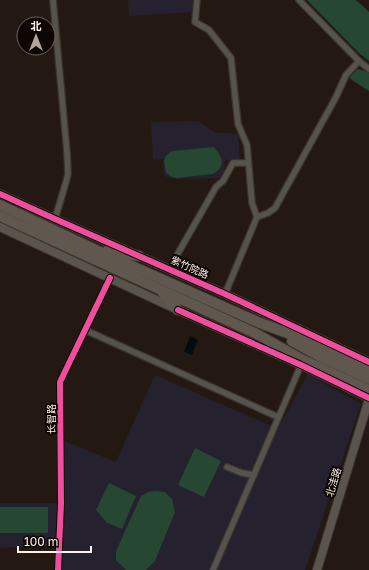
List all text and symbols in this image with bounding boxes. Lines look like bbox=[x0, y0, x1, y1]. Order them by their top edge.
north arrow bbox=[16, 16, 56, 56]
text: 北 bbox=[31, 19, 42, 32]
street label: 紫竹院路 bbox=[169, 253, 211, 281]
street label: 长智路 bbox=[45, 404, 57, 434]
street label: 北洼路 bbox=[323, 466, 343, 498]
scale bar bbox=[18, 528, 91, 554]
text: 100 m bbox=[24, 534, 58, 549]

